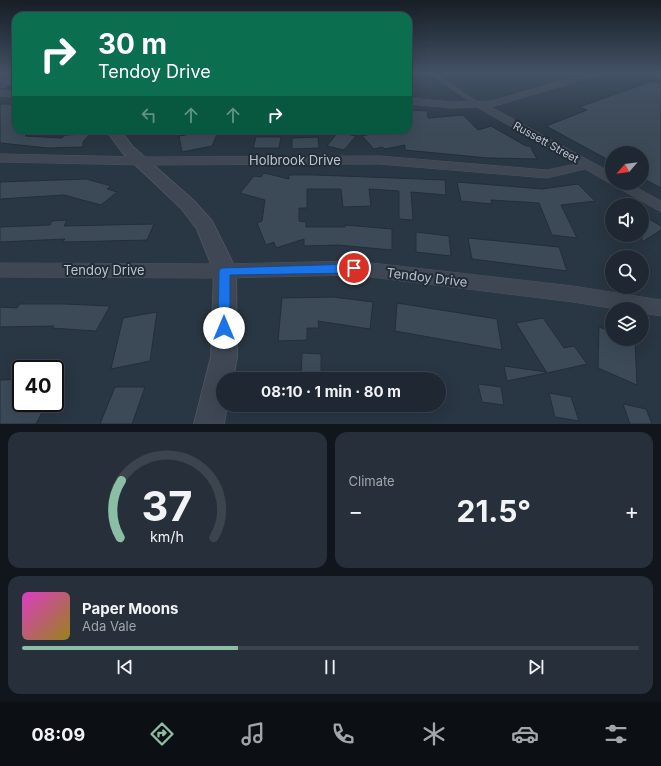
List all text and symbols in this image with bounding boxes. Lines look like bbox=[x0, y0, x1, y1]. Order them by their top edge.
text: 30 m bbox=[98, 27, 167, 61]
icon: right bbox=[32, 28, 84, 80]
text: Tendoy Drive bbox=[98, 61, 211, 82]
icon: left bbox=[138, 104, 160, 126]
icon: ahead bbox=[180, 104, 202, 126]
icon: ahead bbox=[222, 104, 244, 126]
icon: right bbox=[264, 104, 286, 126]
street label: Russett Street bbox=[511, 118, 582, 166]
north arrow bbox=[605, 146, 649, 190]
map controls bbox=[605, 146, 649, 346]
street label: Holbrook Drive bbox=[249, 152, 341, 168]
button: sound bbox=[605, 198, 649, 242]
button: search bbox=[605, 250, 649, 294]
pin bbox=[337, 251, 371, 285]
icon: arrive bbox=[343, 257, 365, 279]
street label: Tendoy Drive bbox=[63, 262, 145, 278]
street label: Tendoy Drive bbox=[386, 264, 468, 290]
button: layers bbox=[605, 302, 649, 346]
position arrow bbox=[203, 307, 245, 349]
speed limit sign: 40 bbox=[12, 360, 64, 412]
text: 08:10 · 1 min · 80 m bbox=[261, 382, 401, 401]
text: Climate bbox=[349, 473, 395, 489]
text: 37 bbox=[142, 481, 193, 531]
text: 21.5° bbox=[457, 493, 531, 529]
text: − bbox=[349, 498, 363, 524]
text: + bbox=[624, 498, 639, 524]
text: km/h bbox=[150, 528, 184, 545]
text: Paper Moons bbox=[82, 599, 178, 618]
text: Ada Vale bbox=[82, 618, 136, 634]
icon: previous bbox=[114, 656, 136, 678]
icon: pause bbox=[319, 656, 341, 678]
icon: next bbox=[525, 656, 547, 678]
icon: directions bbox=[148, 720, 176, 748]
icon: music bbox=[239, 720, 267, 748]
icon: phone bbox=[329, 720, 357, 748]
icon: climate bbox=[420, 720, 448, 748]
icon: car bbox=[511, 720, 539, 748]
icon: filters bbox=[602, 720, 630, 748]
text: 08:09 bbox=[31, 724, 85, 745]

